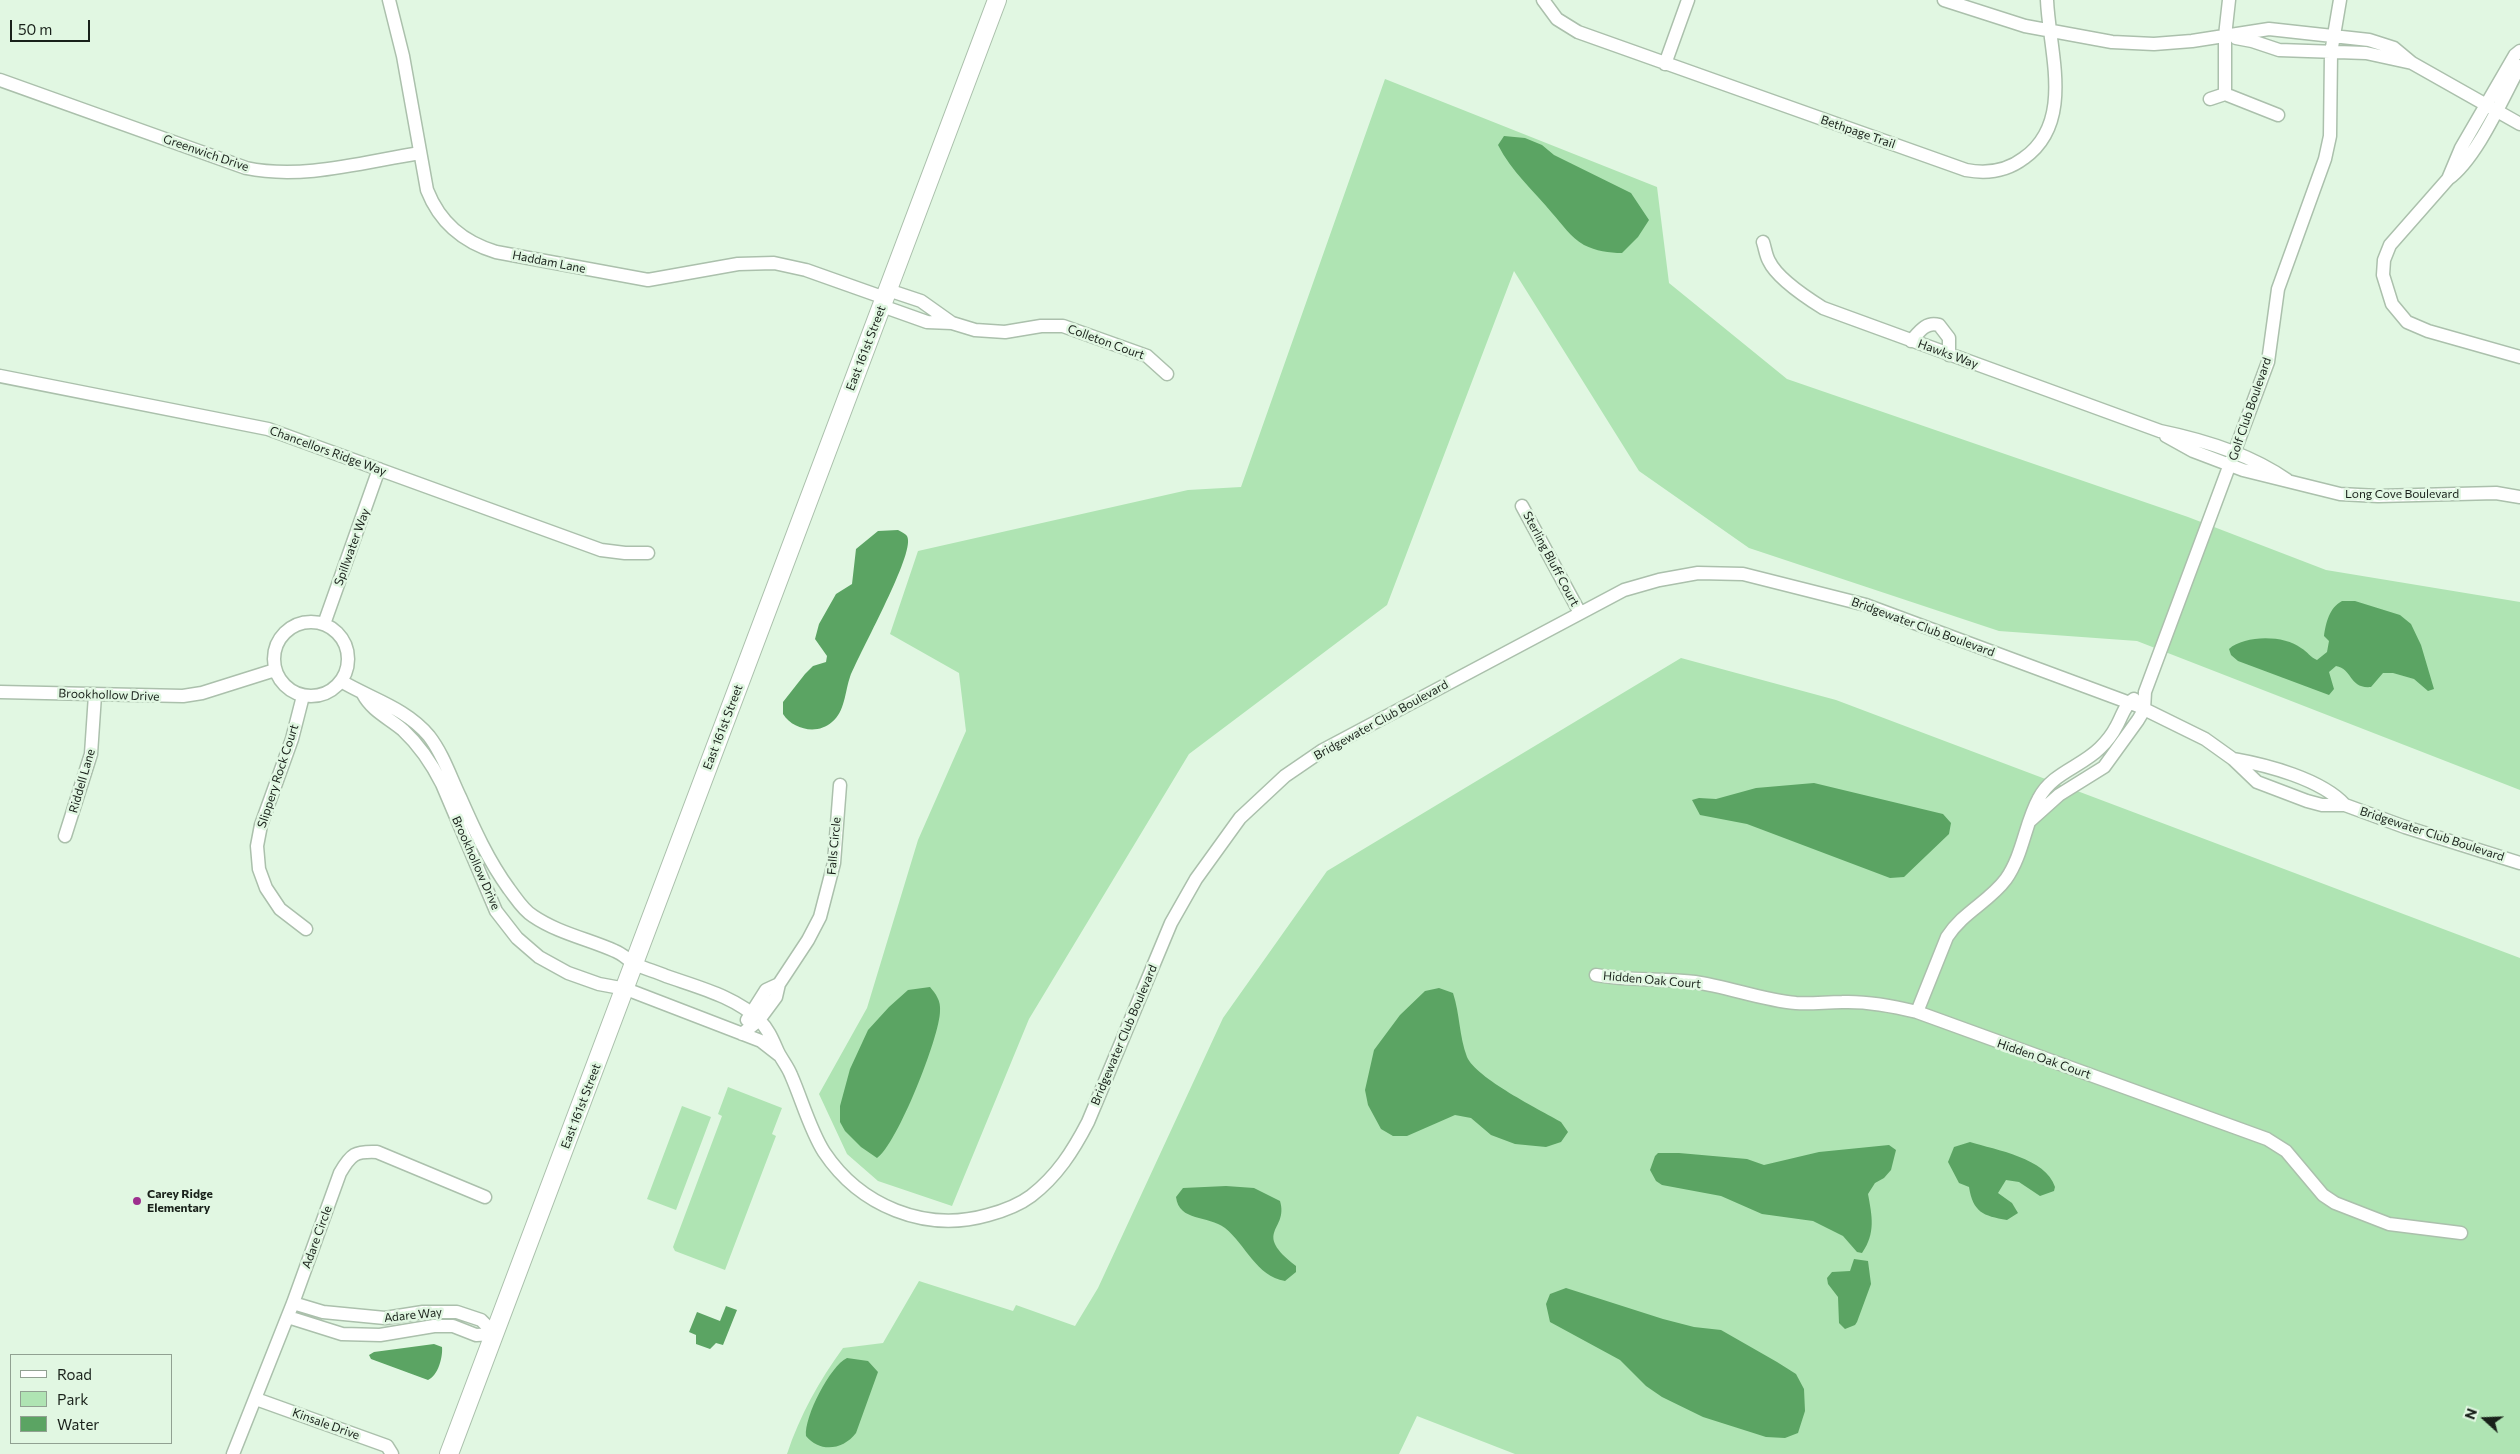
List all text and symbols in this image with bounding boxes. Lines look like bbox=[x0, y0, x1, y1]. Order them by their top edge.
scale bar bbox=[12, 10, 92, 42]
text: 50 m bbox=[18, 20, 52, 38]
street label: Bethpage Trail bbox=[1819, 113, 1897, 151]
street label: Greenwich Drive bbox=[161, 132, 251, 174]
street label: Haddam Lane bbox=[511, 248, 587, 276]
street label: East 161st Street bbox=[843, 303, 889, 393]
street label: Colleton Court bbox=[1066, 321, 1146, 363]
street label: Hawks Way bbox=[1916, 336, 1980, 372]
street label: Golf Club Boulevard bbox=[2226, 356, 2274, 462]
street label: Chancellors Ridge Way bbox=[268, 423, 388, 479]
street label: Long Cove Boulevard bbox=[2345, 487, 2459, 501]
street label: Spillwater Way bbox=[331, 506, 373, 588]
street label: Sterling Bluff Court bbox=[1520, 509, 1582, 609]
street label: Bridgewater Club Boulevard bbox=[1850, 594, 1996, 660]
street label: Bridgewater Club Boulevard bbox=[1311, 677, 1451, 763]
street label: East 161st Street bbox=[700, 682, 746, 772]
street label: Brookhollow Drive bbox=[58, 686, 160, 704]
street label: Slippery Rock Court bbox=[254, 722, 302, 830]
street label: Riddell Lane bbox=[66, 747, 98, 815]
street label: Bridgewater Club Boulevard bbox=[2358, 804, 2506, 864]
street label: Brookhollow Drive bbox=[449, 814, 503, 912]
street label: Falls Circle bbox=[824, 816, 844, 876]
street label: Bridgewater Club Boulevard bbox=[1088, 963, 1160, 1107]
street label: Hidden Oak Court bbox=[1602, 969, 1702, 991]
street label: Hidden Oak Court bbox=[1995, 1036, 2093, 1082]
street label: East 161st Street bbox=[558, 1061, 604, 1151]
place label: Carey Ridge Elementary bbox=[147, 1187, 213, 1215]
marker: Carey Ridge Elementary bbox=[131, 1195, 143, 1207]
street label: Adare Circle bbox=[299, 1204, 335, 1270]
street label: Adare Way bbox=[383, 1305, 443, 1325]
legend bbox=[10, 1354, 172, 1444]
text: Road bbox=[57, 1365, 92, 1383]
text: Park bbox=[57, 1390, 88, 1408]
north arrow bbox=[2460, 1394, 2510, 1444]
street label: Kinsale Drive bbox=[290, 1405, 362, 1443]
text: N bbox=[2461, 1406, 2480, 1422]
text: Water bbox=[57, 1415, 99, 1433]

